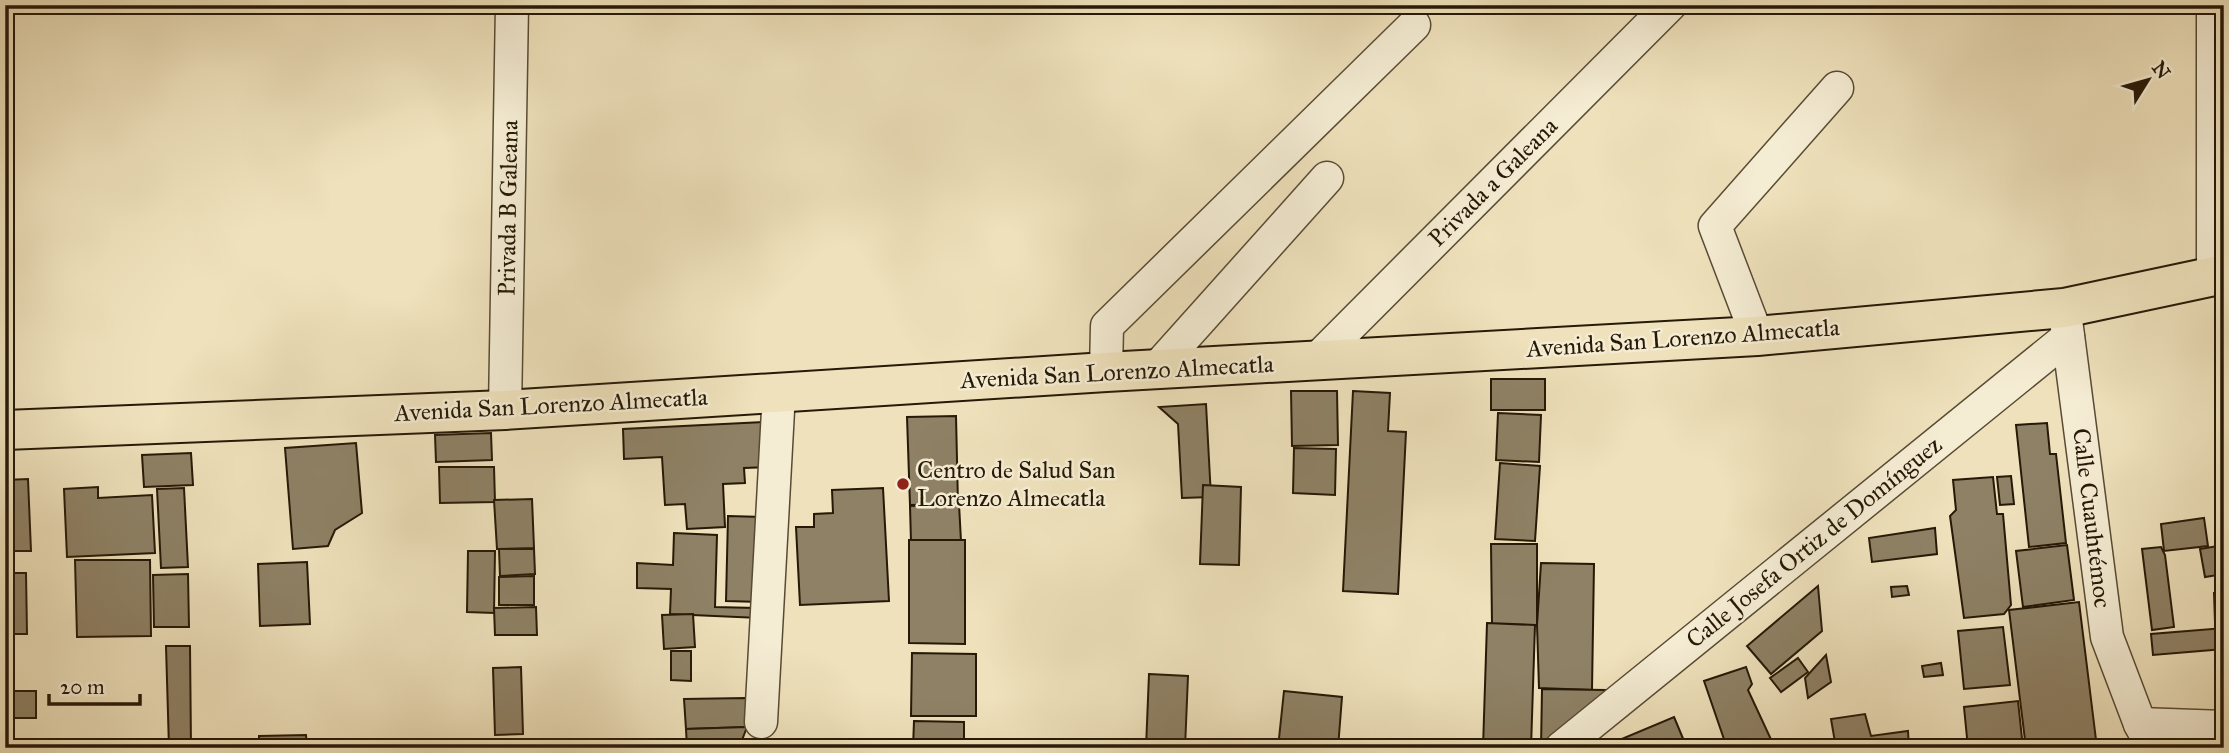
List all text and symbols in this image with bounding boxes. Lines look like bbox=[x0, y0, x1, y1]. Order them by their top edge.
north arrow bbox=[2114, 46, 2184, 116]
text: N bbox=[2147, 57, 2175, 83]
street label: Privada a Galeana bbox=[1422, 110, 1565, 253]
street label: Privada B Galeana bbox=[491, 119, 525, 296]
street label: Avenida San Lorenzo Almecatla bbox=[1524, 312, 1841, 364]
street label: Avenida San Lorenzo Almecatla bbox=[959, 349, 1275, 395]
street label: Avenida San Lorenzo Almecatla bbox=[393, 382, 709, 428]
street label: Calle Cuauhtémoc bbox=[2066, 426, 2118, 610]
street label: Calle Josefa Ortiz de Domínguez bbox=[1680, 430, 1948, 654]
place label: Centro de Salud San Lorenzo Almecatla bbox=[917, 455, 1116, 513]
marker: Centro de Salud San Lorenzo Almecatla bbox=[895, 476, 911, 492]
scale bar bbox=[49, 662, 140, 706]
text: 20 m bbox=[60, 674, 105, 700]

